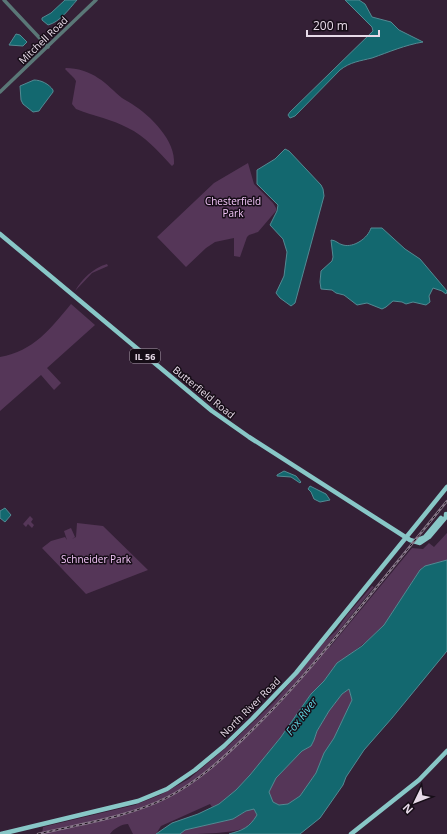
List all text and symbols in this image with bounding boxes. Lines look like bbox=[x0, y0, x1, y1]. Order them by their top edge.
scale bar bbox=[307, 12, 379, 38]
street label: Mitchell Road bbox=[15, 13, 71, 67]
text: 200 m bbox=[313, 17, 348, 34]
park label: Chesterfield Park bbox=[205, 194, 261, 220]
road number: IL 56 bbox=[130, 349, 160, 363]
street label: Butterfield Road bbox=[170, 363, 238, 421]
park label: Schneider Park bbox=[61, 552, 132, 566]
street label: North River Road bbox=[217, 674, 283, 740]
water label: Fox River bbox=[282, 694, 321, 738]
north arrow bbox=[395, 782, 435, 822]
text: N bbox=[399, 801, 416, 818]

